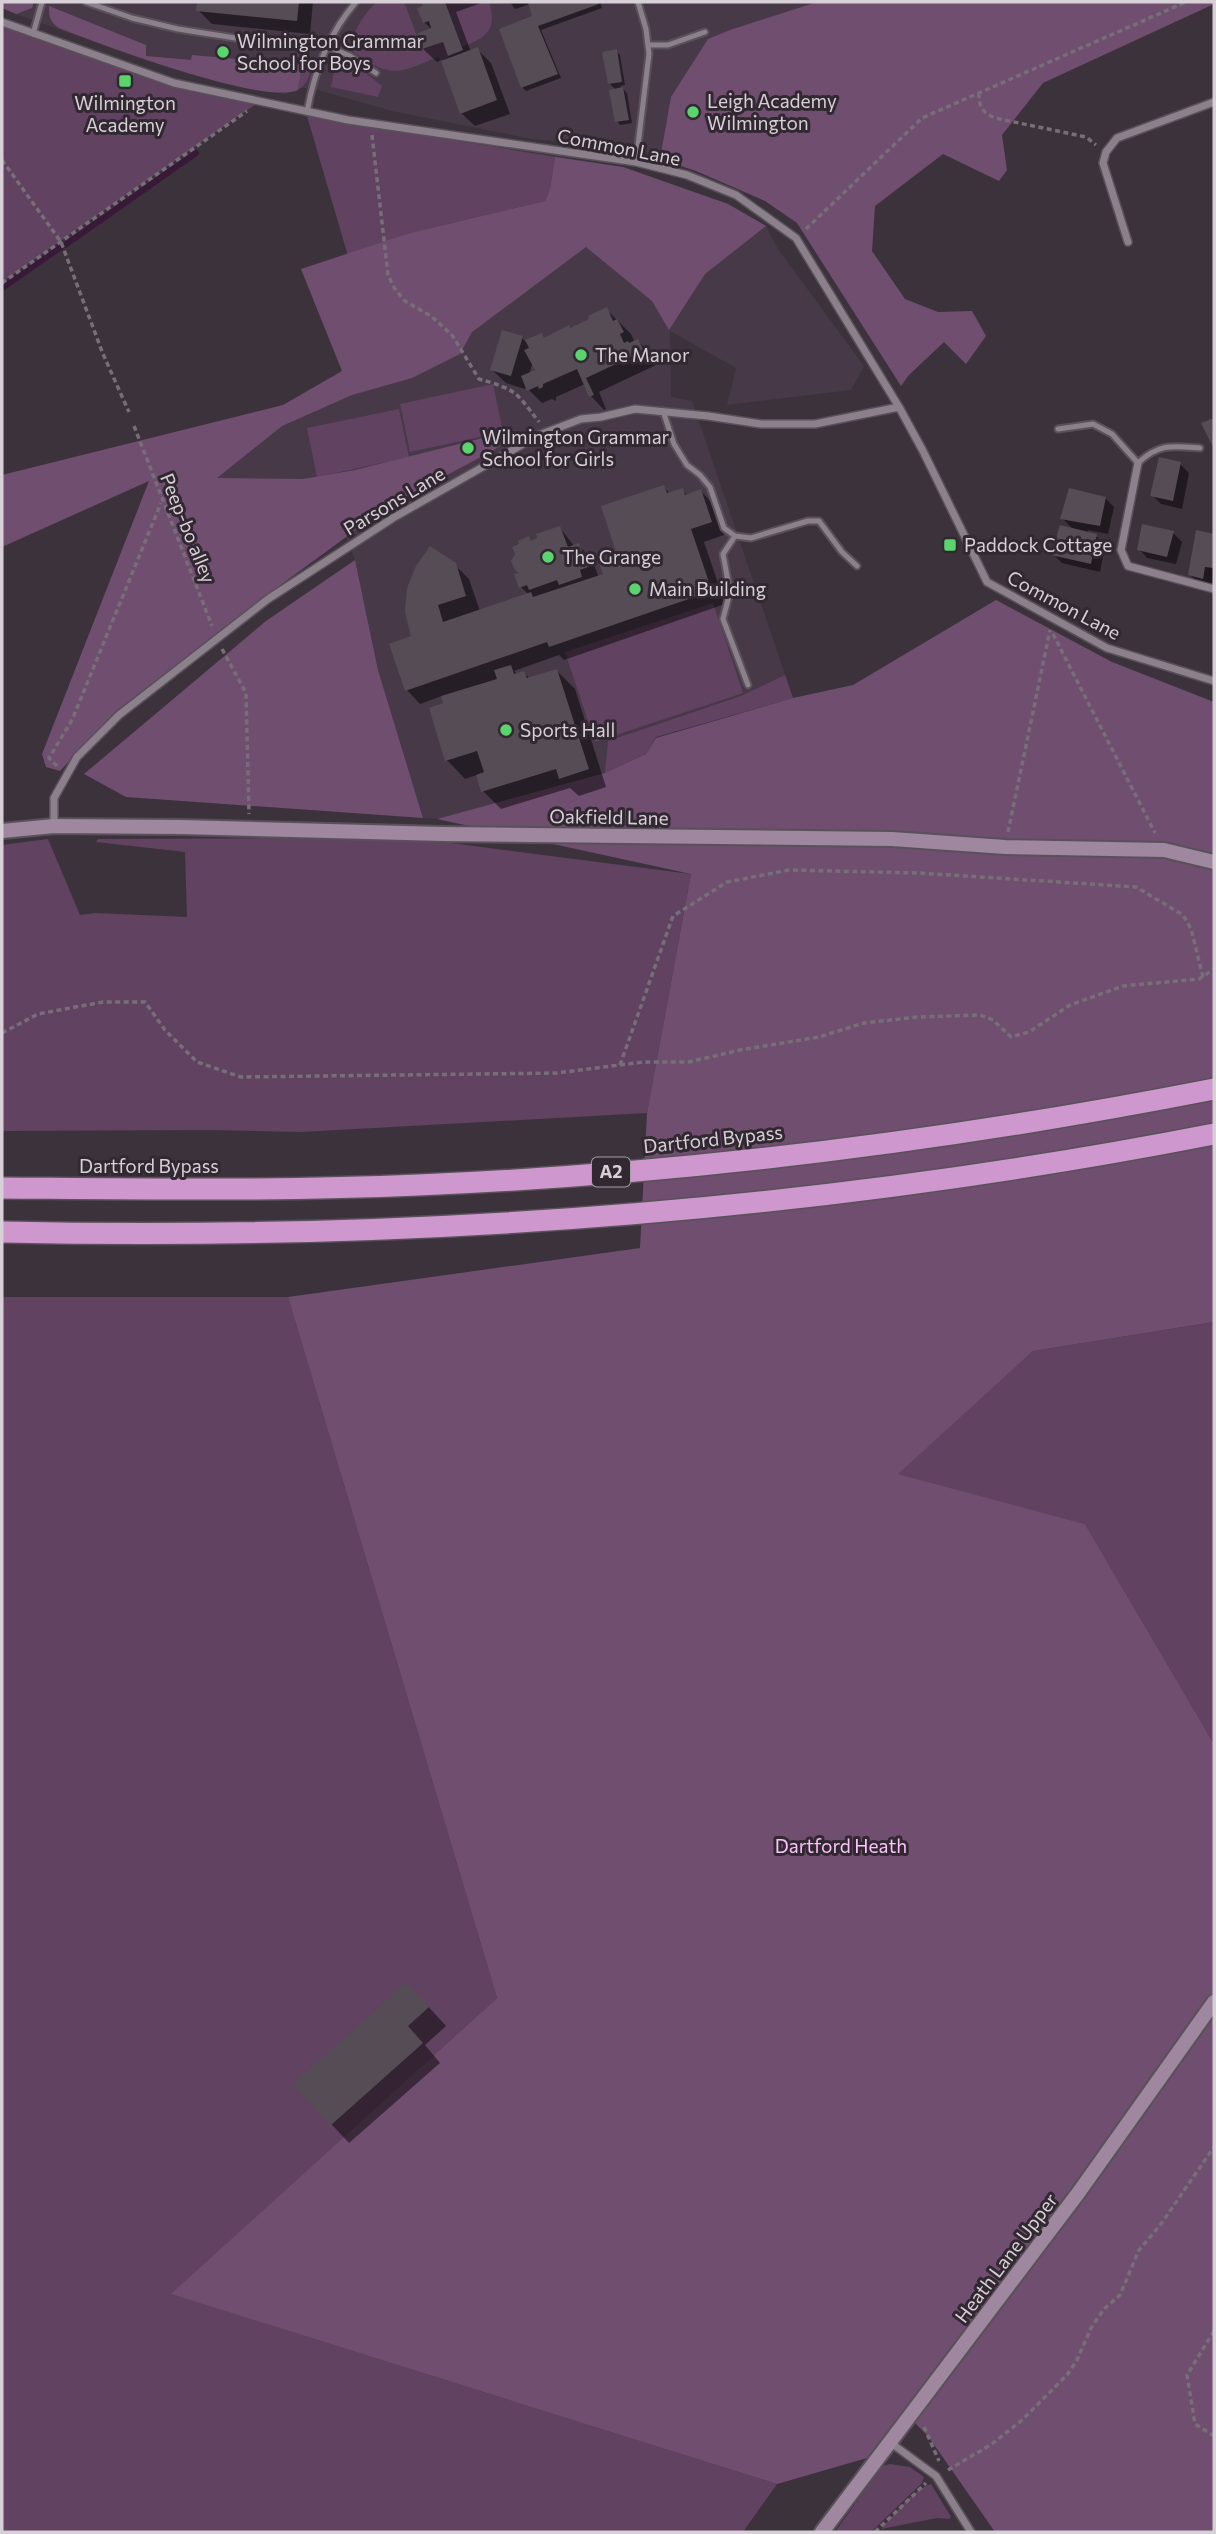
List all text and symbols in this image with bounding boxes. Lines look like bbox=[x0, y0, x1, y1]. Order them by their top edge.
place label: Wilmington Grammar School for Boys bbox=[237, 29, 425, 74]
marker: Wilmington Grammar School for Boys bbox=[215, 44, 231, 60]
marker: Wilmington Academy bbox=[117, 73, 133, 89]
place label: Leigh Academy Wilmington bbox=[707, 89, 837, 134]
place label: Wilmington Academy bbox=[74, 91, 176, 136]
marker: Leigh Academy Wilmington bbox=[685, 104, 701, 120]
street label: Common Lane bbox=[555, 123, 683, 170]
place label: The Manor bbox=[595, 343, 690, 366]
marker: The Manor bbox=[573, 347, 589, 363]
place label: Wilmington Grammar School for Girls bbox=[482, 425, 670, 470]
marker: Wilmington Grammar School for Girls bbox=[460, 440, 476, 456]
street label: Parsons Lane bbox=[339, 461, 449, 540]
street label: Peep-bo alley bbox=[156, 470, 221, 586]
place label: Paddock Cottage bbox=[964, 533, 1112, 556]
marker: Paddock Cottage bbox=[942, 537, 958, 553]
place label: The Grange bbox=[562, 545, 661, 568]
marker: The Grange bbox=[540, 549, 556, 565]
street label: Common Lane bbox=[1004, 565, 1125, 644]
place label: Main Building bbox=[649, 577, 766, 600]
marker: Main Building bbox=[627, 581, 643, 597]
place label: Sports Hall bbox=[520, 718, 615, 741]
marker: Sports Hall bbox=[498, 722, 514, 738]
street label: Oakfield Lane bbox=[549, 804, 669, 829]
street label: Dartford Bypass bbox=[642, 1120, 784, 1157]
street label: Dartford Bypass bbox=[79, 1154, 219, 1177]
road number: A2 bbox=[592, 1157, 630, 1186]
park label: Dartford Heath bbox=[775, 1834, 907, 1857]
street label: Heath Lane Upper bbox=[950, 2188, 1062, 2327]

